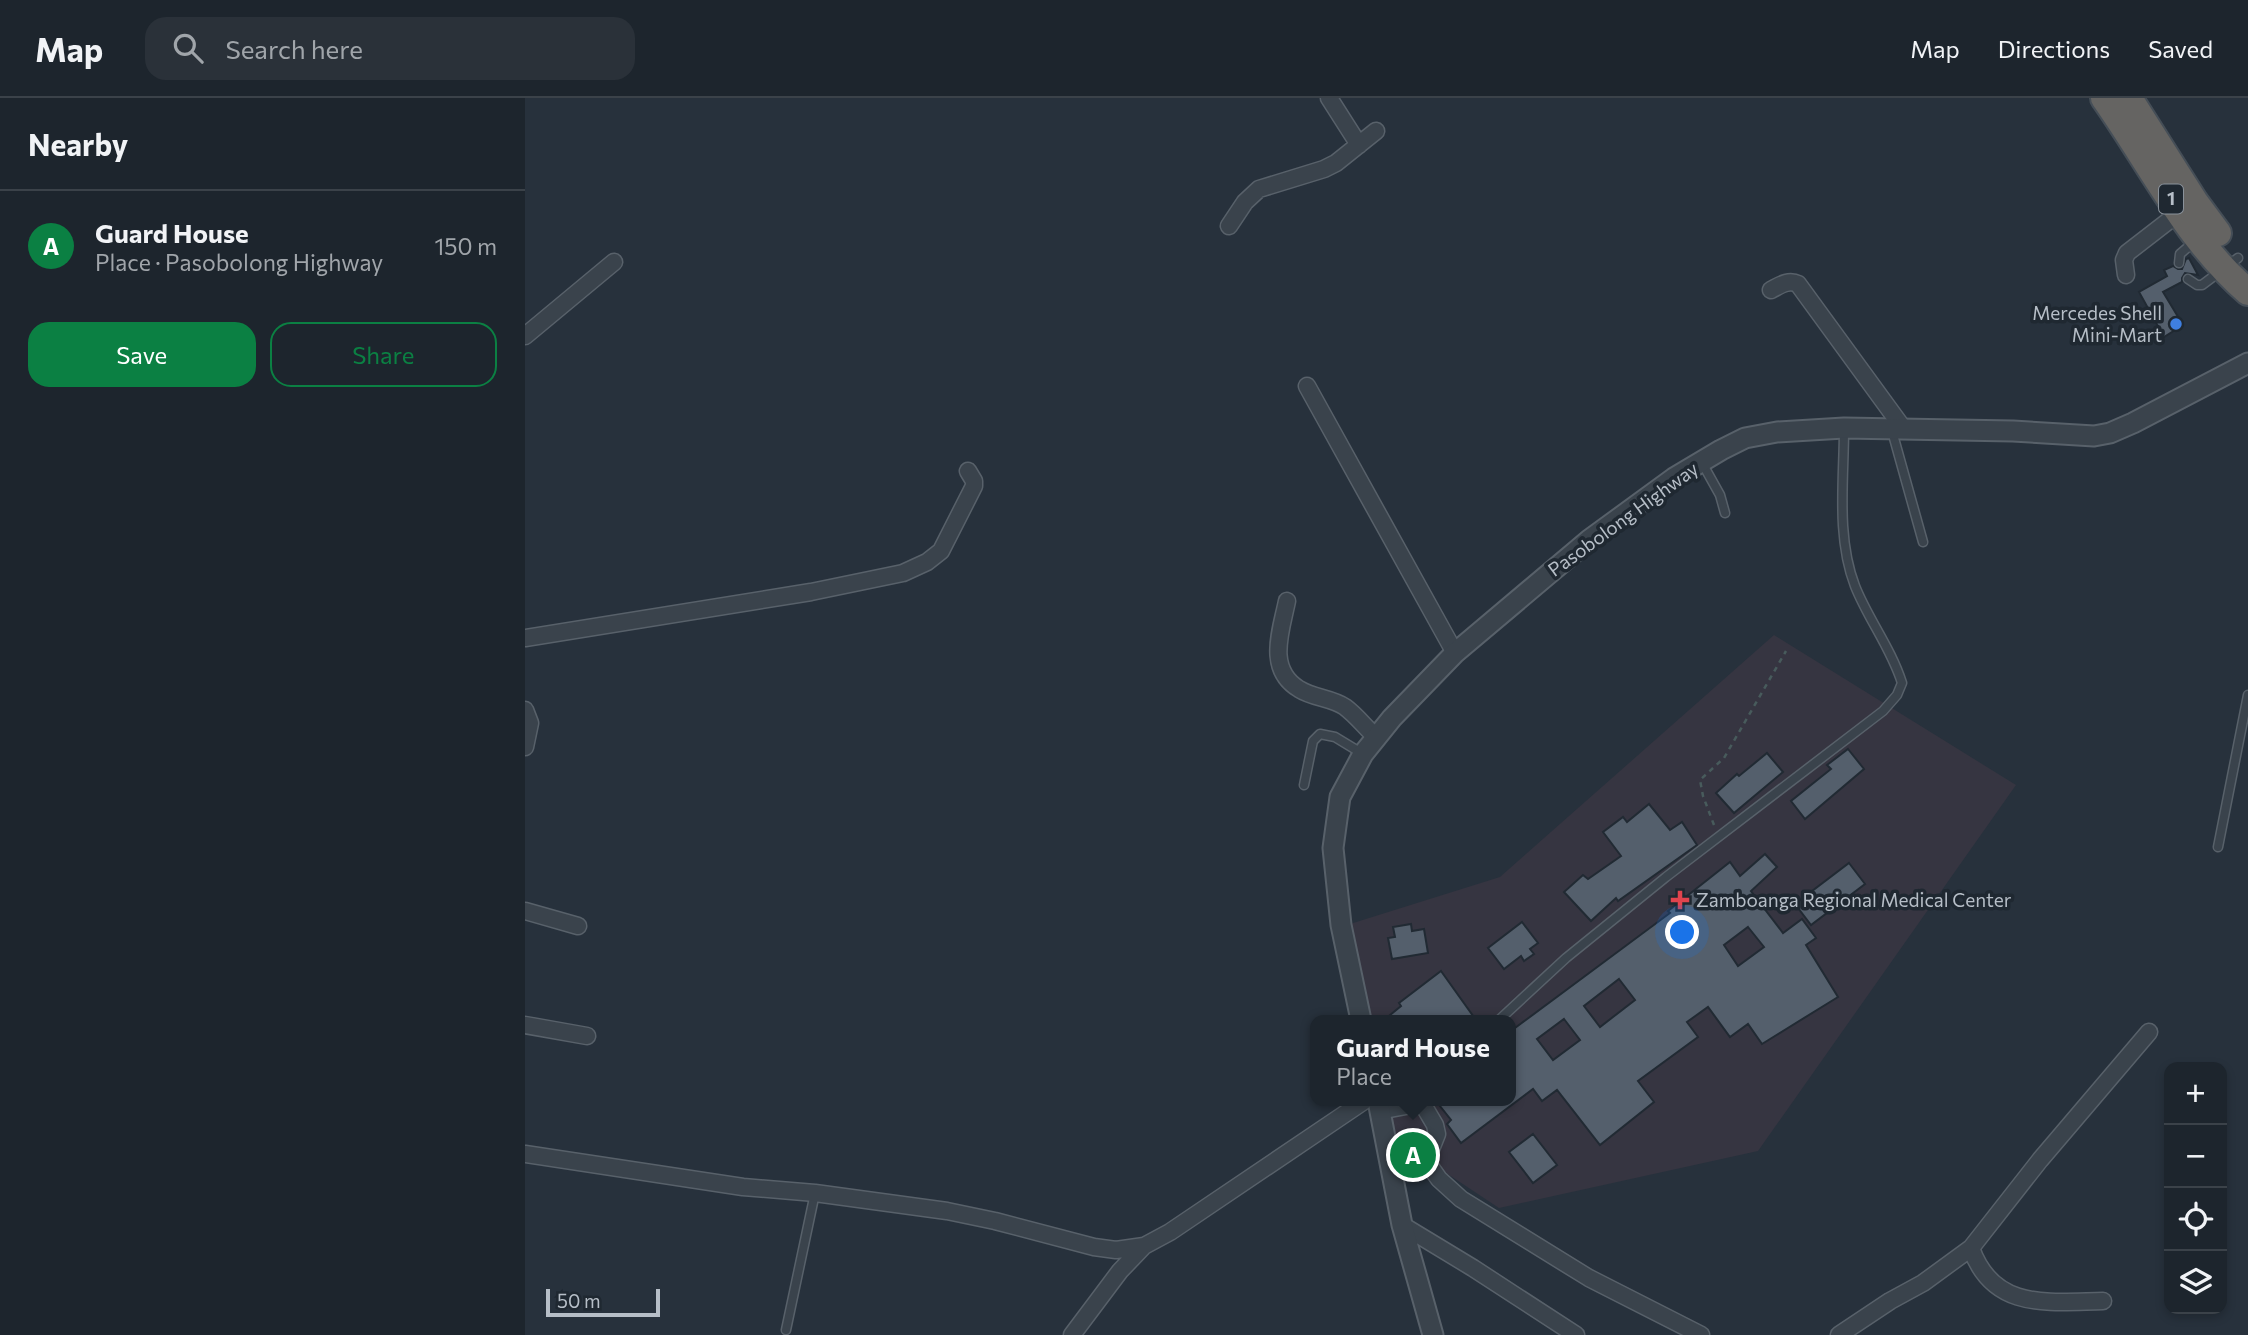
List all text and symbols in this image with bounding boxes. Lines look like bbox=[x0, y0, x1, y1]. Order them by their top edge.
search box bbox=[145, 17, 635, 80]
text: Map bbox=[35, 28, 103, 69]
icon: search bbox=[169, 29, 207, 67]
text: Search here bbox=[225, 33, 363, 64]
text: Map bbox=[1910, 34, 1960, 63]
text: Directions bbox=[1998, 34, 2110, 63]
text: Saved bbox=[2148, 34, 2213, 63]
text: Nearby bbox=[28, 125, 128, 162]
road number: 1 bbox=[2159, 184, 2183, 214]
text: Guard House bbox=[95, 217, 249, 248]
text: A bbox=[43, 232, 59, 260]
text: 150 m bbox=[434, 232, 497, 260]
text: Place · Pasobolong Highway bbox=[95, 248, 383, 276]
place label: Mercedes Shell Mini-Mart bbox=[2032, 301, 2162, 346]
marker: Mercedes Shell Mini-Mart bbox=[2168, 316, 2184, 332]
button: Save bbox=[28, 322, 256, 387]
button: Share bbox=[270, 322, 497, 387]
street label: Pasobolong Highway bbox=[1543, 456, 1702, 581]
place label: Zamboanga Regional Medical Center bbox=[1696, 888, 2012, 911]
marker: Zamboanga Regional Medical Center bbox=[1670, 890, 1690, 910]
your location bbox=[1665, 915, 1699, 949]
popup bbox=[1310, 1015, 1516, 1106]
text: Guard House bbox=[1336, 1031, 1490, 1062]
text: Place bbox=[1336, 1062, 1392, 1090]
map controls bbox=[2164, 1062, 2227, 1314]
button: + bbox=[2164, 1062, 2227, 1125]
button: − bbox=[2164, 1125, 2227, 1188]
pin: A bbox=[1390, 1129, 1436, 1181]
button: locate bbox=[2164, 1188, 2227, 1251]
button: layers bbox=[2164, 1251, 2227, 1314]
scale bar bbox=[546, 1286, 660, 1318]
text: 50 m bbox=[557, 1289, 601, 1312]

